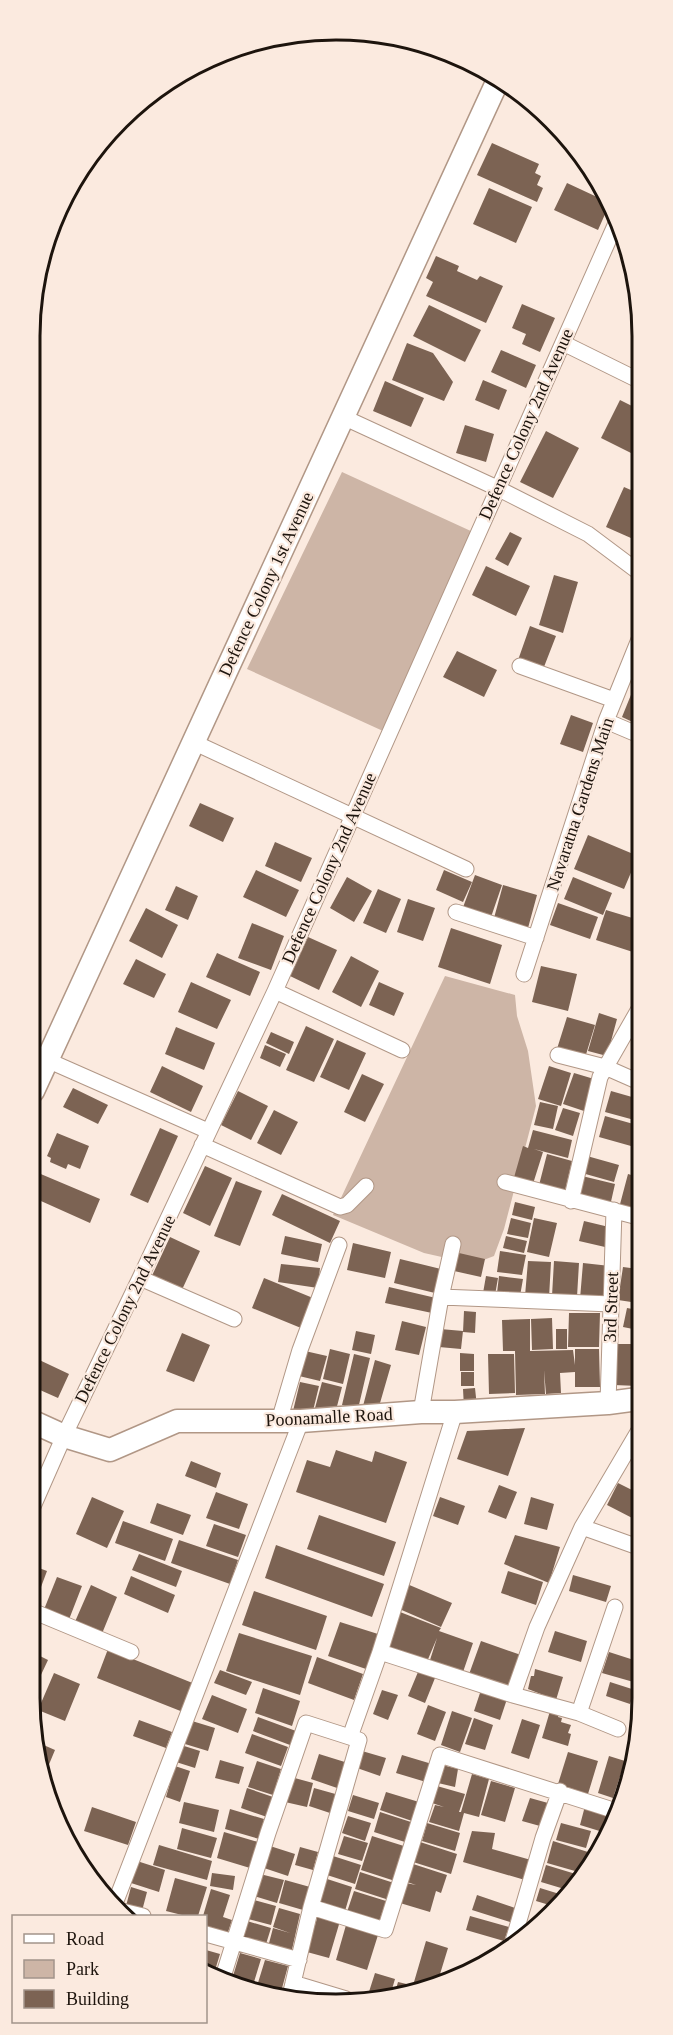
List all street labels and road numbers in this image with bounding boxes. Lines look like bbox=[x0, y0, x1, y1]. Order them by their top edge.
street label: Defence Colony 2nd Avenue bbox=[475, 325, 577, 523]
street label: Defence Colony 1st Avenue bbox=[214, 489, 318, 679]
street label: Navaratna Gardens Main bbox=[543, 715, 617, 893]
street label: Defence Colony 2nd Avenue bbox=[278, 769, 380, 967]
street label: Defence Colony 2nd Avenue bbox=[71, 1212, 179, 1406]
street label: 3rd Street bbox=[600, 1271, 622, 1343]
street label: Poonamalle Road bbox=[265, 1404, 393, 1430]

